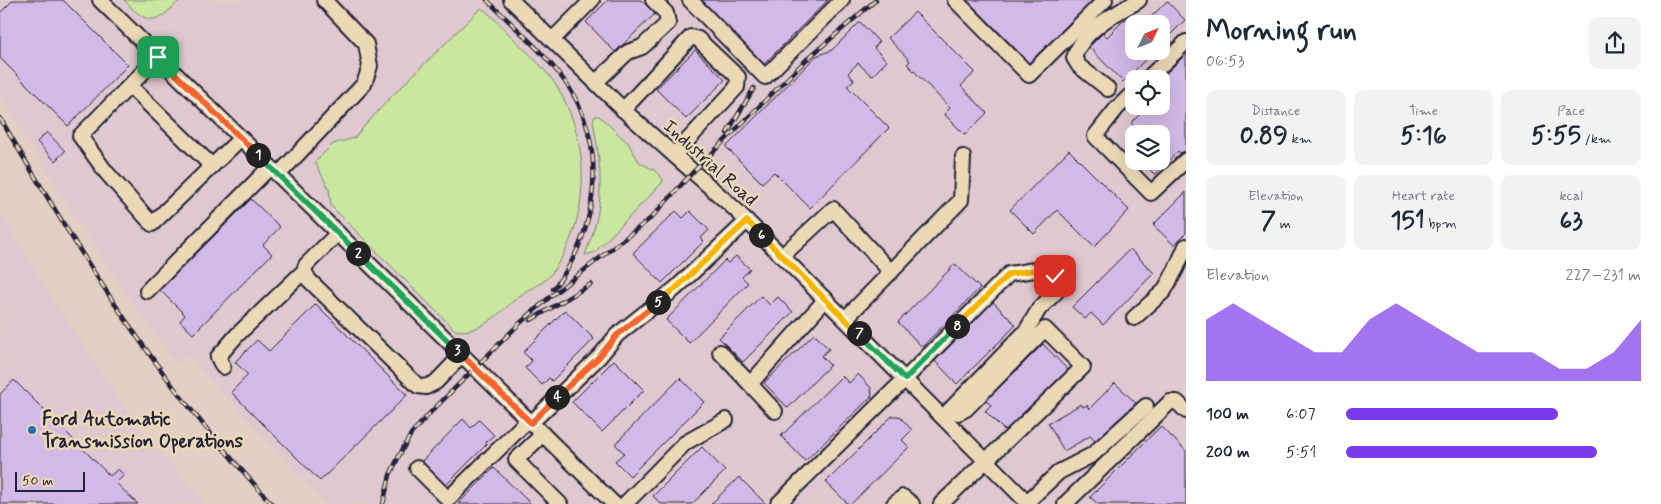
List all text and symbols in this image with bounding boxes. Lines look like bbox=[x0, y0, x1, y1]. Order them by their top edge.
text: Morning run bbox=[1206, 13, 1357, 50]
north arrow bbox=[1125, 15, 1170, 60]
map controls bbox=[1125, 15, 1170, 170]
button: share bbox=[1589, 17, 1641, 69]
pin bbox=[137, 36, 179, 78]
icon: arrive bbox=[144, 43, 172, 71]
text: 06:53 bbox=[1206, 51, 1244, 72]
button: locate bbox=[1125, 70, 1170, 115]
text: Distance bbox=[1251, 102, 1300, 120]
text: Time bbox=[1409, 102, 1438, 120]
text: Pace bbox=[1557, 102, 1585, 120]
street label: Industrial Road bbox=[658, 114, 762, 212]
text: 0.89 bbox=[1240, 120, 1288, 153]
text: 5:16 bbox=[1400, 120, 1447, 153]
text: 5:55 bbox=[1531, 120, 1581, 153]
button: layers bbox=[1125, 125, 1170, 170]
text: km bbox=[1288, 130, 1312, 148]
text: /km bbox=[1581, 130, 1611, 148]
pin: 1 bbox=[246, 142, 270, 168]
text: 1 bbox=[255, 146, 262, 164]
text: Elevation bbox=[1248, 187, 1303, 205]
text: Heart rate bbox=[1392, 187, 1455, 205]
text: kcal bbox=[1559, 187, 1583, 205]
text: 7 bbox=[1261, 205, 1276, 238]
text: 151 bbox=[1390, 205, 1425, 238]
text: 63 bbox=[1559, 205, 1583, 238]
text: m bbox=[1276, 215, 1291, 233]
text: bpm bbox=[1425, 215, 1457, 233]
pin: 6 bbox=[748, 222, 774, 248]
text: 6 bbox=[758, 226, 765, 244]
pin: 2 bbox=[346, 240, 370, 266]
text: 2 bbox=[355, 244, 362, 262]
pin bbox=[1034, 255, 1076, 297]
icon: check bbox=[1041, 262, 1069, 290]
text: Elevation bbox=[1206, 265, 1269, 286]
text: 227–231 m bbox=[1566, 265, 1641, 286]
pin: 5 bbox=[646, 290, 670, 314]
text: 5 bbox=[654, 293, 663, 311]
pin: 8 bbox=[944, 314, 970, 338]
text: 8 bbox=[954, 317, 961, 335]
pin: 7 bbox=[846, 320, 872, 346]
text: 7 bbox=[855, 324, 864, 342]
pin: 3 bbox=[444, 338, 470, 362]
text: 3 bbox=[454, 341, 461, 359]
pin: 4 bbox=[544, 384, 570, 410]
text: 4 bbox=[553, 388, 562, 406]
text: 100 m bbox=[1206, 404, 1249, 425]
text: 6:07 bbox=[1286, 404, 1315, 425]
place label: Ford Automatic Transmission Operations bbox=[42, 407, 244, 454]
marker: Ford Automatic Transmission Operations bbox=[26, 424, 38, 436]
text: 200 m bbox=[1206, 442, 1250, 463]
text: 5:51 bbox=[1286, 442, 1316, 463]
scale bar bbox=[15, 469, 85, 492]
text: 50 m bbox=[22, 472, 53, 490]

